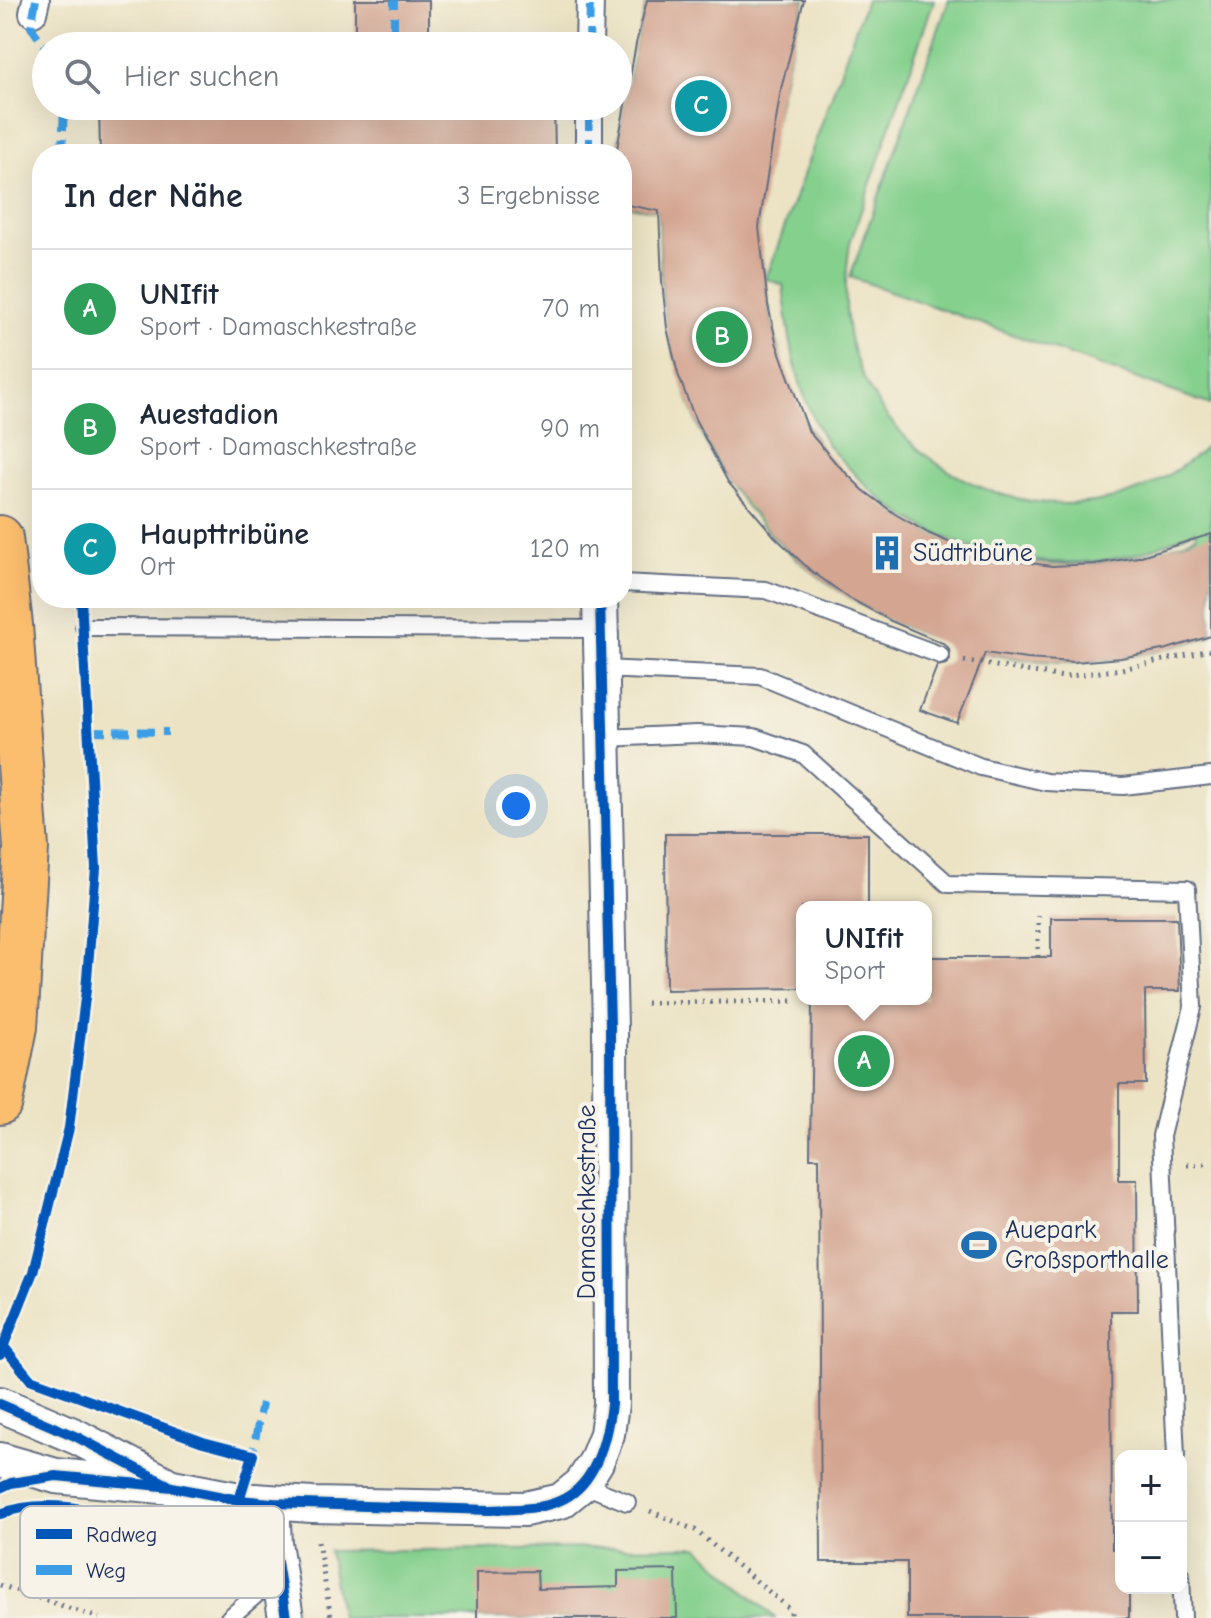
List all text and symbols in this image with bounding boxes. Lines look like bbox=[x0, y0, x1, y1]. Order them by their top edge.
search box bbox=[32, 32, 632, 120]
icon: search bbox=[60, 54, 104, 98]
text: Hier suchen bbox=[124, 59, 279, 94]
pin: C bbox=[675, 76, 727, 136]
text: In der Nähe bbox=[64, 176, 243, 216]
text: 3 Ergebnisse bbox=[457, 181, 600, 211]
text: UNIfit bbox=[140, 277, 219, 312]
text: A bbox=[83, 294, 97, 324]
text: 70 m bbox=[542, 294, 600, 324]
pin: B bbox=[696, 307, 748, 367]
text: Sport · Damaschkestraße bbox=[140, 312, 417, 342]
text: Auestadion bbox=[140, 397, 279, 432]
text: B bbox=[82, 414, 98, 444]
text: 90 m bbox=[540, 414, 600, 444]
text: Sport · Damaschkestraße bbox=[140, 432, 417, 462]
text: Haupttribüne bbox=[140, 517, 309, 552]
text: C bbox=[82, 534, 98, 564]
text: 120 m bbox=[530, 534, 600, 564]
building icon: Südtribüne bbox=[868, 534, 906, 572]
place label: Südtribüne bbox=[913, 538, 1033, 568]
text: Ort bbox=[140, 552, 174, 582]
your location bbox=[496, 786, 536, 826]
popup bbox=[796, 901, 932, 1005]
text: UNIfit bbox=[825, 921, 903, 956]
text: Sport bbox=[825, 956, 884, 986]
pin: A bbox=[838, 1031, 890, 1091]
street label: Damaschkestraße bbox=[572, 1104, 602, 1300]
place label: Auepark Großsporthalle bbox=[1005, 1215, 1169, 1275]
sports icon: Auepark Großsporthalle bbox=[960, 1226, 998, 1264]
map controls bbox=[1115, 1450, 1187, 1594]
button: + bbox=[1115, 1450, 1187, 1522]
legend bbox=[20, 1506, 284, 1598]
text: Radweg bbox=[86, 1522, 157, 1548]
button: − bbox=[1115, 1522, 1187, 1594]
text: Weg bbox=[86, 1558, 126, 1584]

